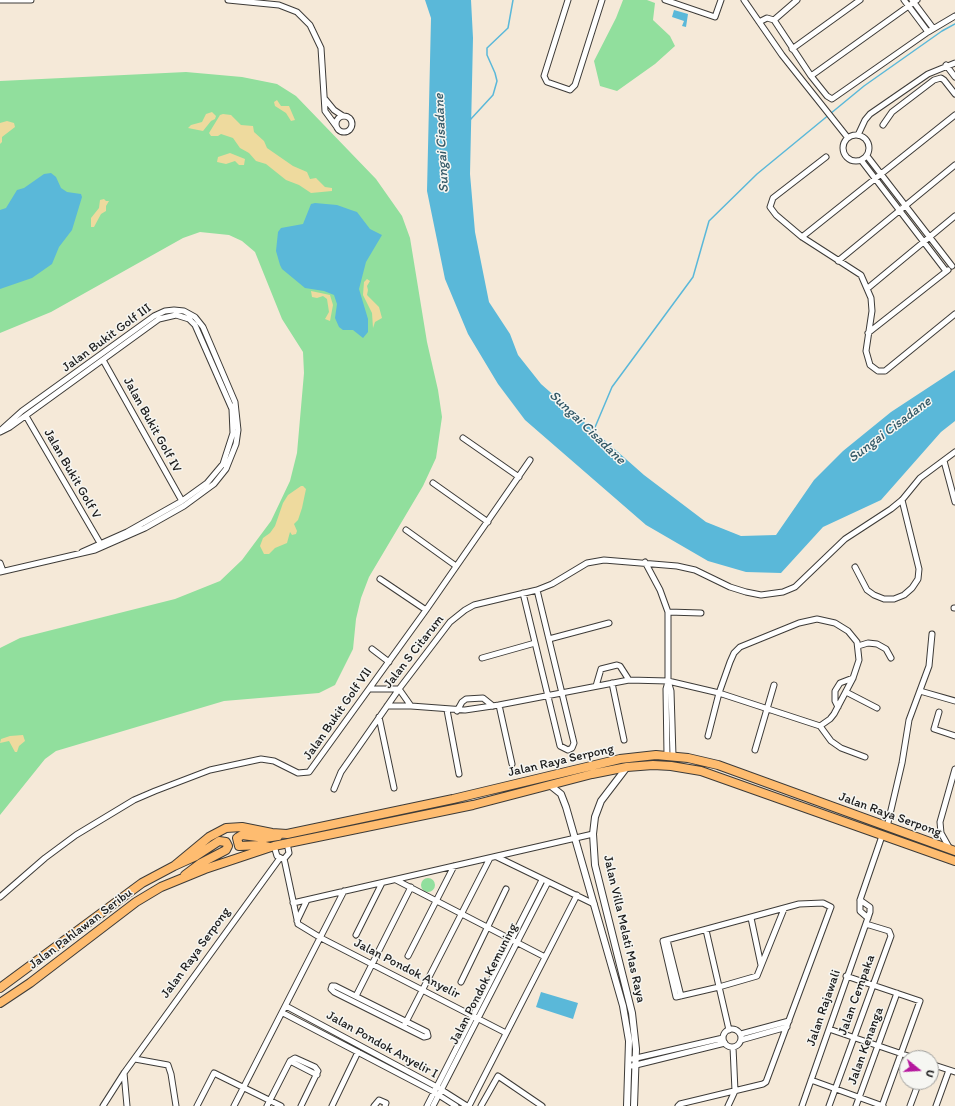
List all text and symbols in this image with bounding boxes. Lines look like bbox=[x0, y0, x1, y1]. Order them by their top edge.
water label: Sungai Cisadane bbox=[431, 93, 453, 193]
street label: Jalan Bukit Golf III bbox=[59, 300, 155, 376]
street label: Jalan Bukit Golf IV bbox=[120, 375, 184, 475]
water label: Sungai Cisadane bbox=[545, 387, 629, 469]
water label: Sungai Cisadane bbox=[845, 393, 935, 467]
street label: Jalan Bukit Golf V bbox=[40, 426, 104, 522]
street label: Jalan S Citarum bbox=[380, 612, 448, 692]
street label: Jalan Bukit Golf VII bbox=[300, 665, 376, 763]
street label: Jalan Raya Serpong bbox=[506, 741, 616, 781]
street label: Jalan Raya Serpong bbox=[836, 789, 944, 841]
street label: Jalan Villa Melati Mas Raya bbox=[599, 854, 649, 1004]
street label: Jalan Pahlawan Seribu bbox=[26, 885, 136, 973]
street label: Jalan Raya Serpong bbox=[158, 905, 234, 1001]
street label: Jalan Pondok Kemuning bbox=[447, 921, 521, 1047]
street label: Jalan Pondok Anyelir bbox=[351, 935, 463, 1003]
street label: Jalan Cempaka bbox=[835, 953, 879, 1037]
street label: Jalan Rajawali bbox=[804, 968, 844, 1048]
street label: Jalan Kenanga bbox=[845, 1005, 887, 1087]
street label: Jalan Pondok Anyelir I bbox=[324, 1008, 440, 1082]
north arrow bbox=[899, 1050, 939, 1090]
text: U bbox=[923, 1068, 937, 1079]

